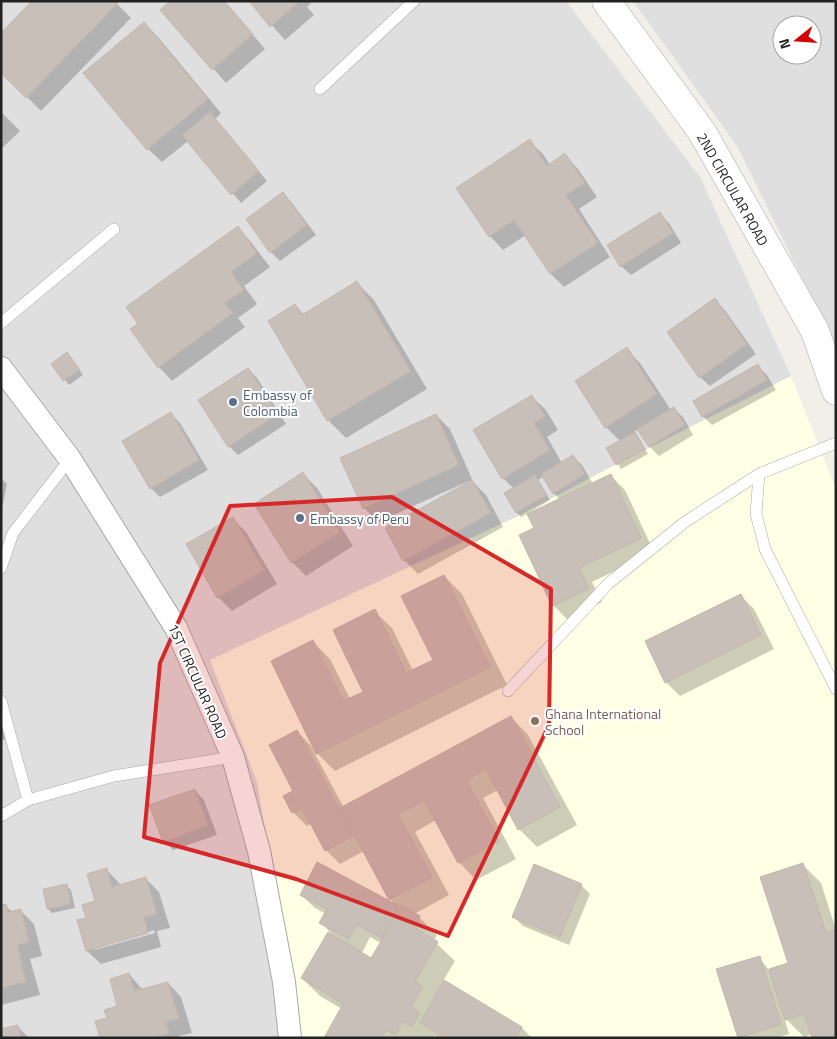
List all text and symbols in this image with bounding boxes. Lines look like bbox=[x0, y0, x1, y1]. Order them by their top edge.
north arrow bbox=[772, 15, 822, 65]
text: N bbox=[773, 36, 796, 52]
street label: 2ND CIRCULAR ROAD bbox=[692, 129, 774, 249]
place label: Embassy of Colombia bbox=[243, 384, 312, 421]
marker: Embassy of Colombia bbox=[227, 396, 239, 408]
place label: Embassy of Peru bbox=[310, 508, 409, 529]
marker: Embassy of Peru bbox=[294, 512, 306, 524]
street label: 1ST CIRCULAR ROAD bbox=[163, 620, 233, 742]
place label: Ghana International School bbox=[545, 703, 661, 740]
marker: Ghana International School bbox=[529, 715, 541, 727]

